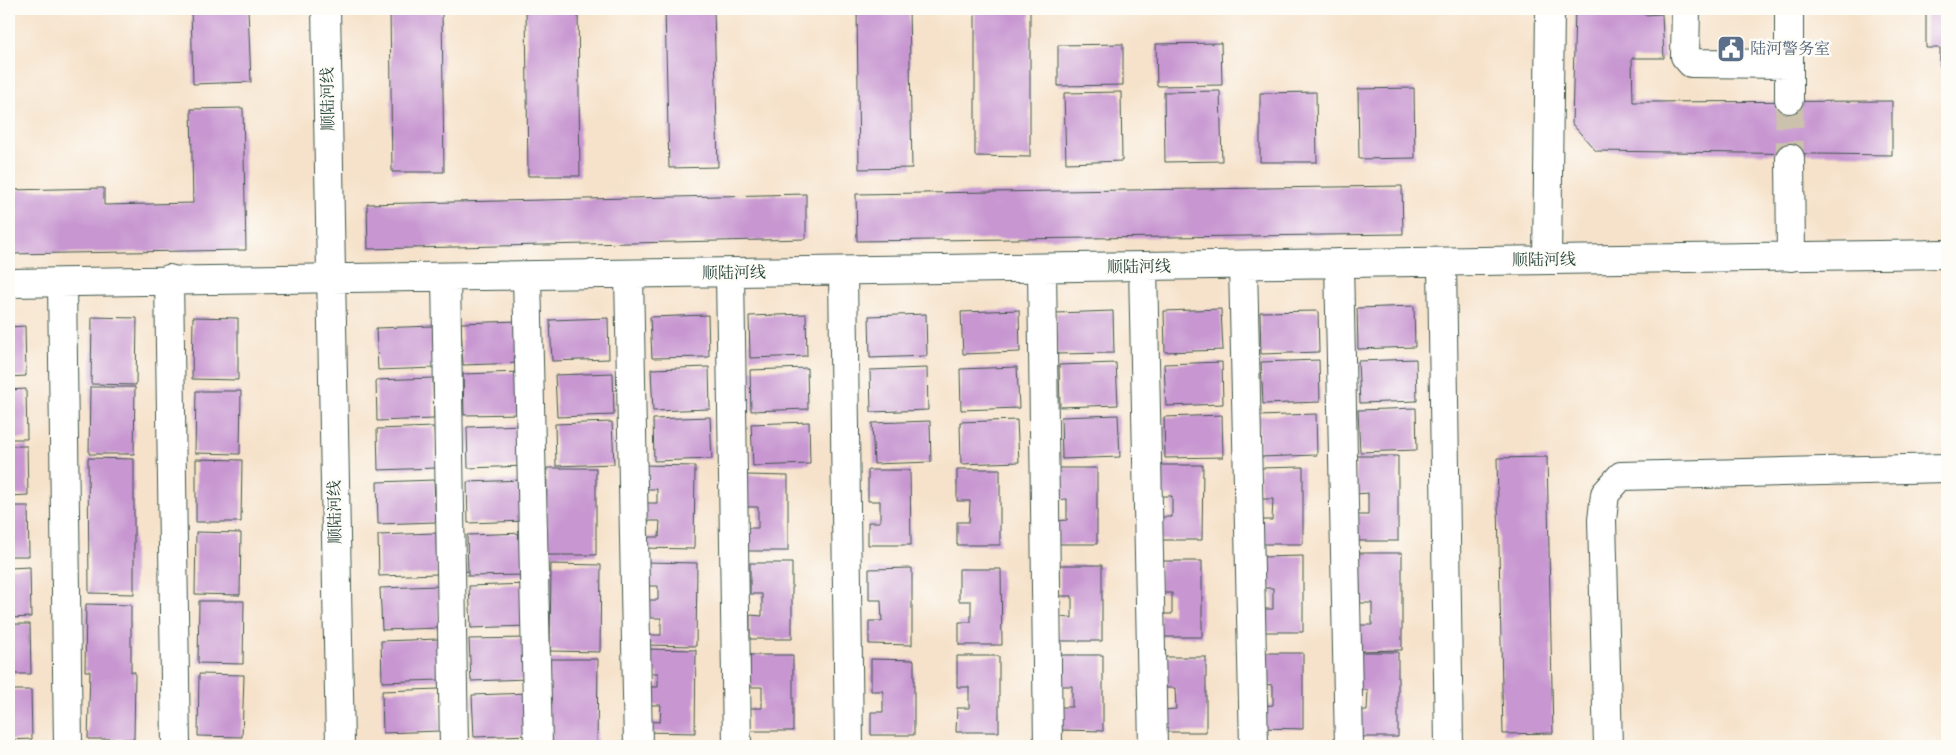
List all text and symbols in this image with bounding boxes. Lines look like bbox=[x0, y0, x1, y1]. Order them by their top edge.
public building icon: 陆河警务室 bbox=[1716, 34, 1746, 64]
place label: 陆河警务室 bbox=[1750, 39, 1830, 59]
street label: 顺陆河线 bbox=[317, 67, 339, 131]
street label: 顺陆河线 bbox=[1512, 249, 1576, 271]
street label: 顺陆河线 bbox=[1107, 256, 1171, 278]
street label: 顺陆河线 bbox=[702, 262, 766, 284]
street label: 顺陆河线 bbox=[324, 480, 346, 544]

